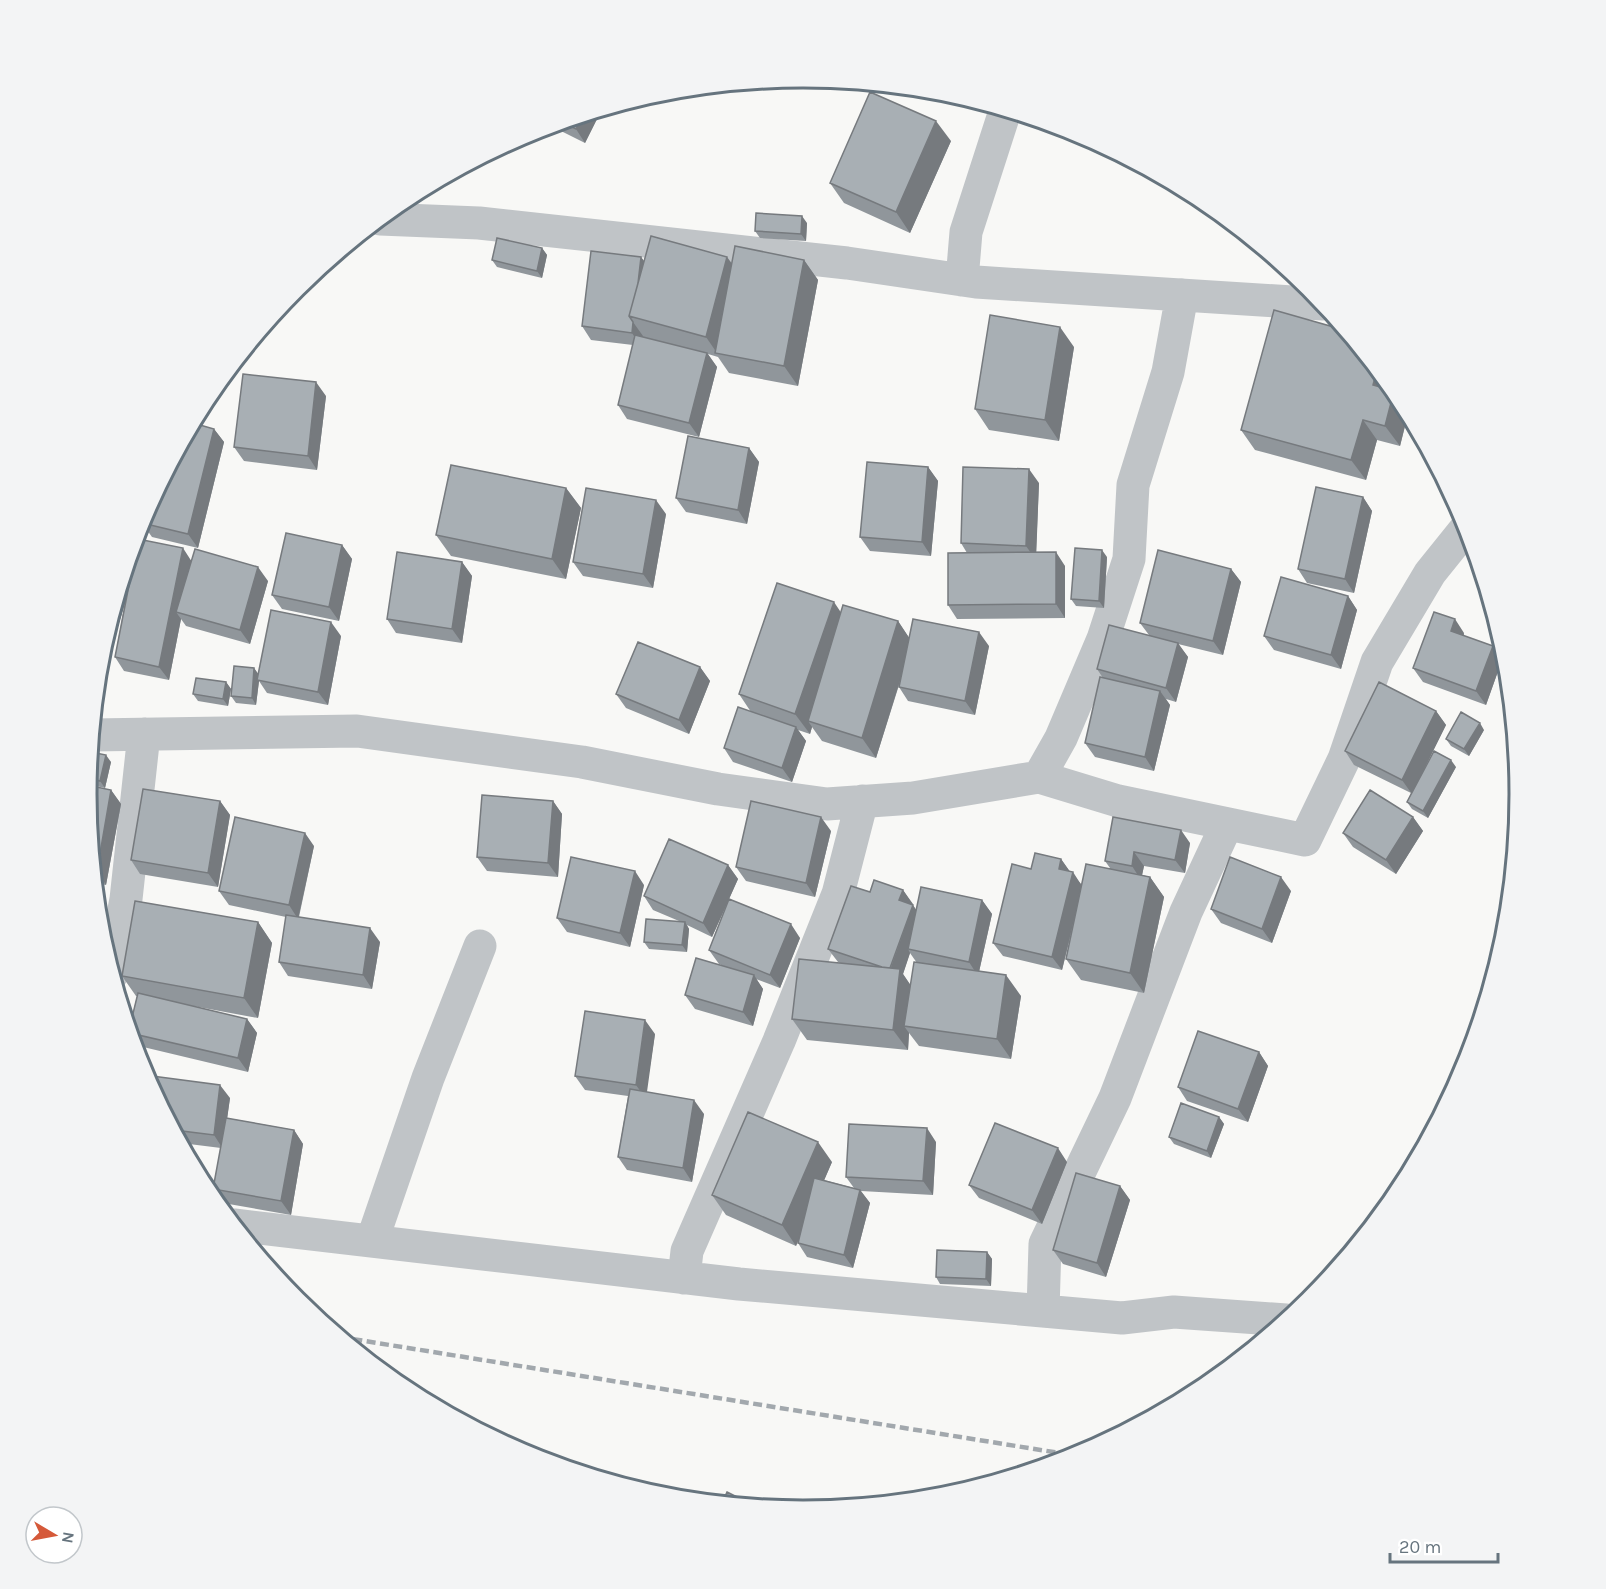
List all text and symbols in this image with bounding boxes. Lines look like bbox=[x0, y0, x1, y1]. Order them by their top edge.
north arrow bbox=[24, 1505, 84, 1565]
scale bar bbox=[1390, 1526, 1498, 1564]
text: N bbox=[58, 1530, 79, 1545]
text: 20 m bbox=[1399, 1536, 1441, 1558]

